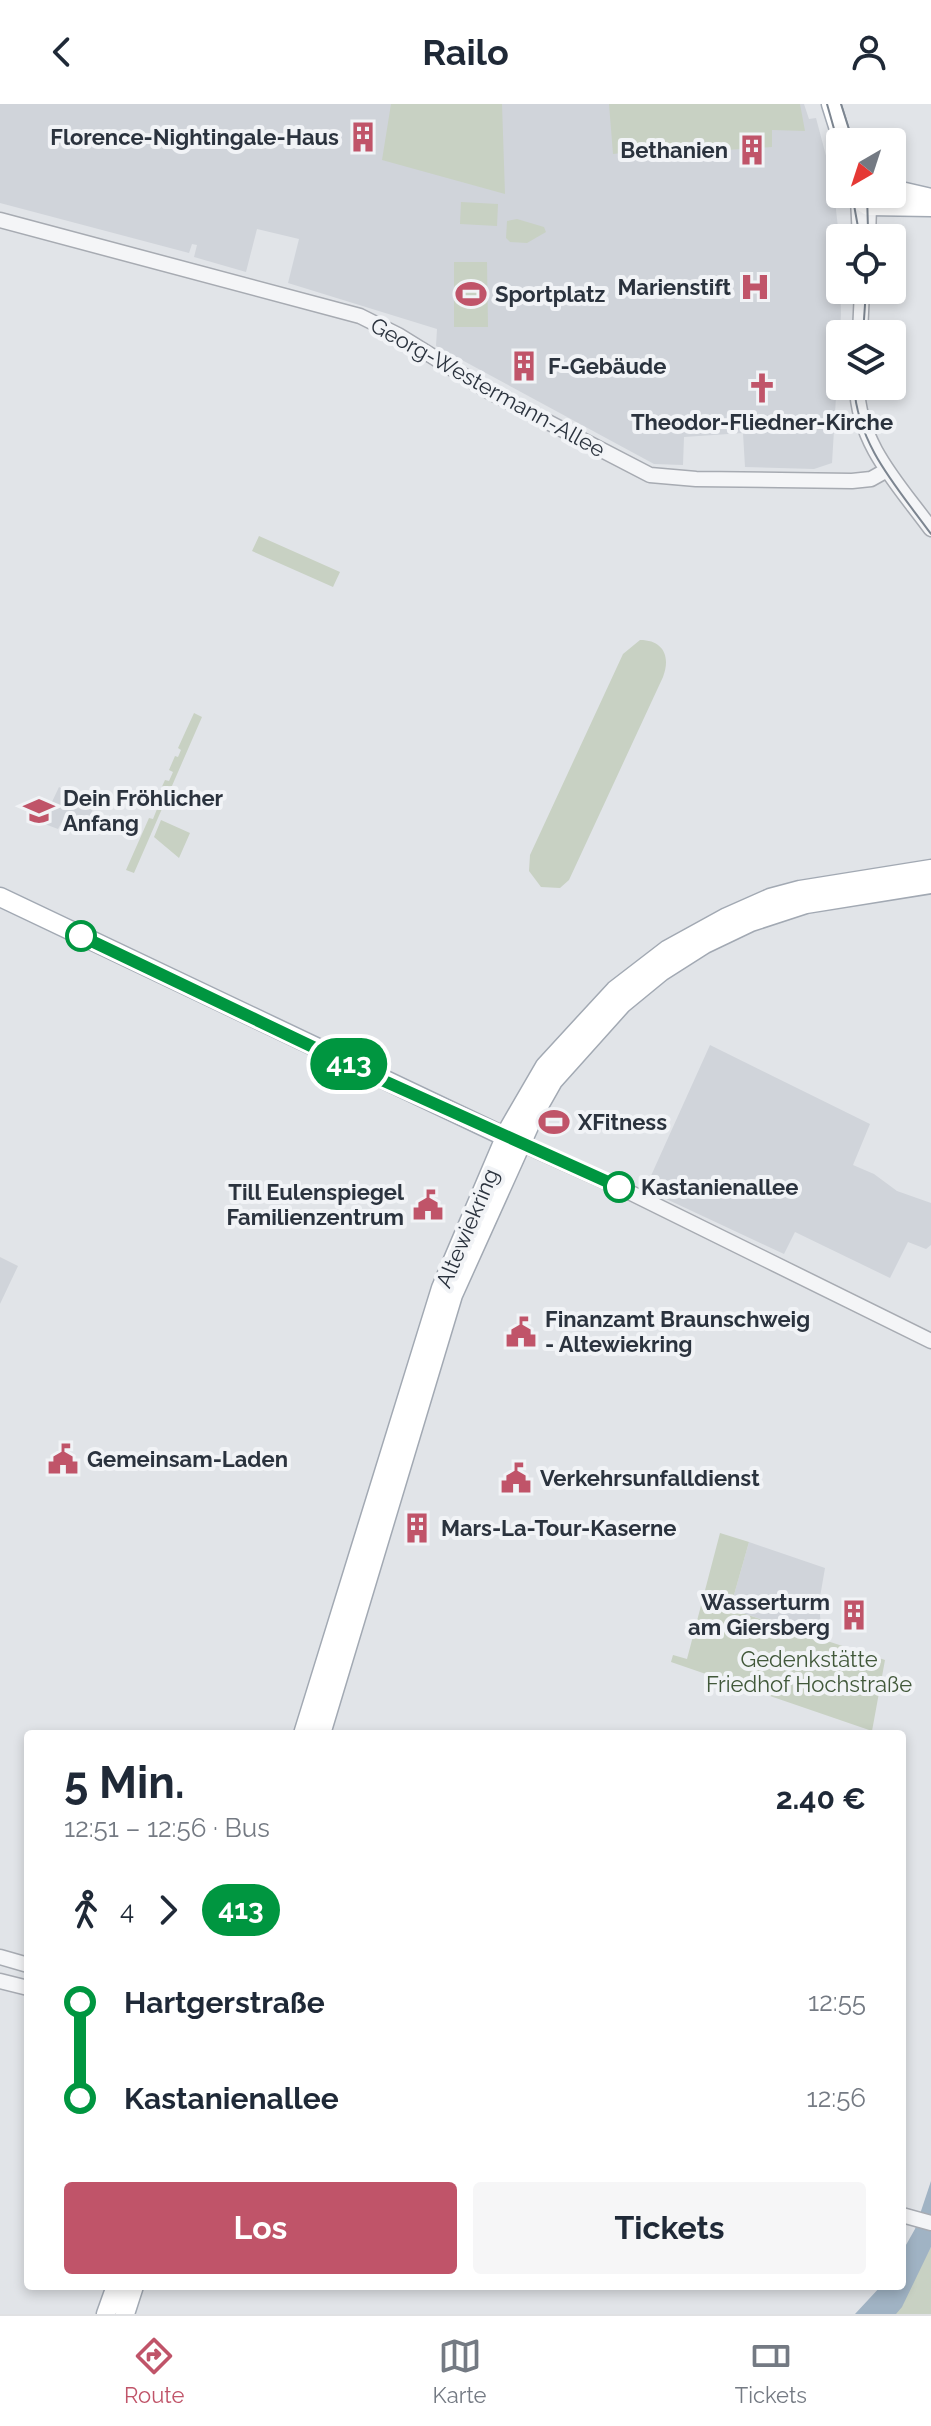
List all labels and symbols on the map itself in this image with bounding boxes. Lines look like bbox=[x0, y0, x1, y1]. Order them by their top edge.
building icon: Florence-Nightingale-Haus bbox=[346, 120, 380, 154]
place label: Florence-Nightingale-Haus bbox=[50, 124, 339, 150]
north arrow bbox=[826, 128, 906, 208]
building icon: Bethanien bbox=[735, 133, 769, 167]
place label: Bethanien bbox=[620, 137, 728, 163]
hospital icon: Marienstift bbox=[738, 270, 772, 304]
place label: Marienstift bbox=[617, 274, 732, 300]
sports icon: Sportplatz bbox=[454, 277, 488, 311]
place label: Sportplatz bbox=[495, 281, 606, 307]
street label: Georg-Westermann-Allee bbox=[366, 312, 610, 462]
building icon: F-Gebäude bbox=[507, 349, 541, 383]
place label: F-Gebäude bbox=[548, 353, 666, 379]
church icon: Theodor-Fliedner-Kirche bbox=[745, 371, 779, 405]
place label: Theodor-Fliedner-Kirche bbox=[631, 409, 893, 435]
place label: Dein Fröhlicher Anfang bbox=[63, 785, 224, 836]
school or university icon: Dein Fröhlicher Anfang bbox=[22, 794, 56, 828]
unlabelled marker bbox=[66, 921, 96, 951]
line badge: 413 bbox=[303, 1038, 395, 1090]
sports icon: XFitness bbox=[537, 1105, 571, 1139]
place label: XFitness bbox=[577, 1109, 667, 1135]
street label: Altewiekring bbox=[430, 1165, 504, 1291]
marker: Kastanienallee bbox=[604, 1172, 634, 1202]
place label: Kastanienallee bbox=[641, 1174, 798, 1200]
place label: Till Eulenspiegel Familienzentrum bbox=[226, 1179, 405, 1230]
public building icon: Till Eulenspiegel Familienzentrum bbox=[411, 1188, 445, 1222]
place label: Finanzamt Braunschweig - Altewiekring bbox=[545, 1306, 810, 1357]
public building icon: Finanzamt Braunschweig - Altewiekring bbox=[504, 1315, 538, 1349]
public building icon: Gemeinsam-Laden bbox=[46, 1442, 80, 1476]
place label: Gemeinsam-Laden bbox=[87, 1446, 288, 1472]
public building icon: Verkehrsunfalldienst bbox=[499, 1461, 533, 1495]
place label: Verkehrsunfalldienst bbox=[540, 1465, 760, 1491]
building icon: Mars-La-Tour-Kaserne bbox=[400, 1511, 434, 1545]
place label: Mars-La-Tour-Kaserne bbox=[441, 1515, 677, 1541]
place label: Wasserturm am Giersberg bbox=[688, 1589, 830, 1640]
building icon: Wasserturm am Giersberg bbox=[837, 1598, 871, 1632]
park label: Gedenkstätte Friedhof Hochstraße bbox=[706, 1646, 912, 1697]

